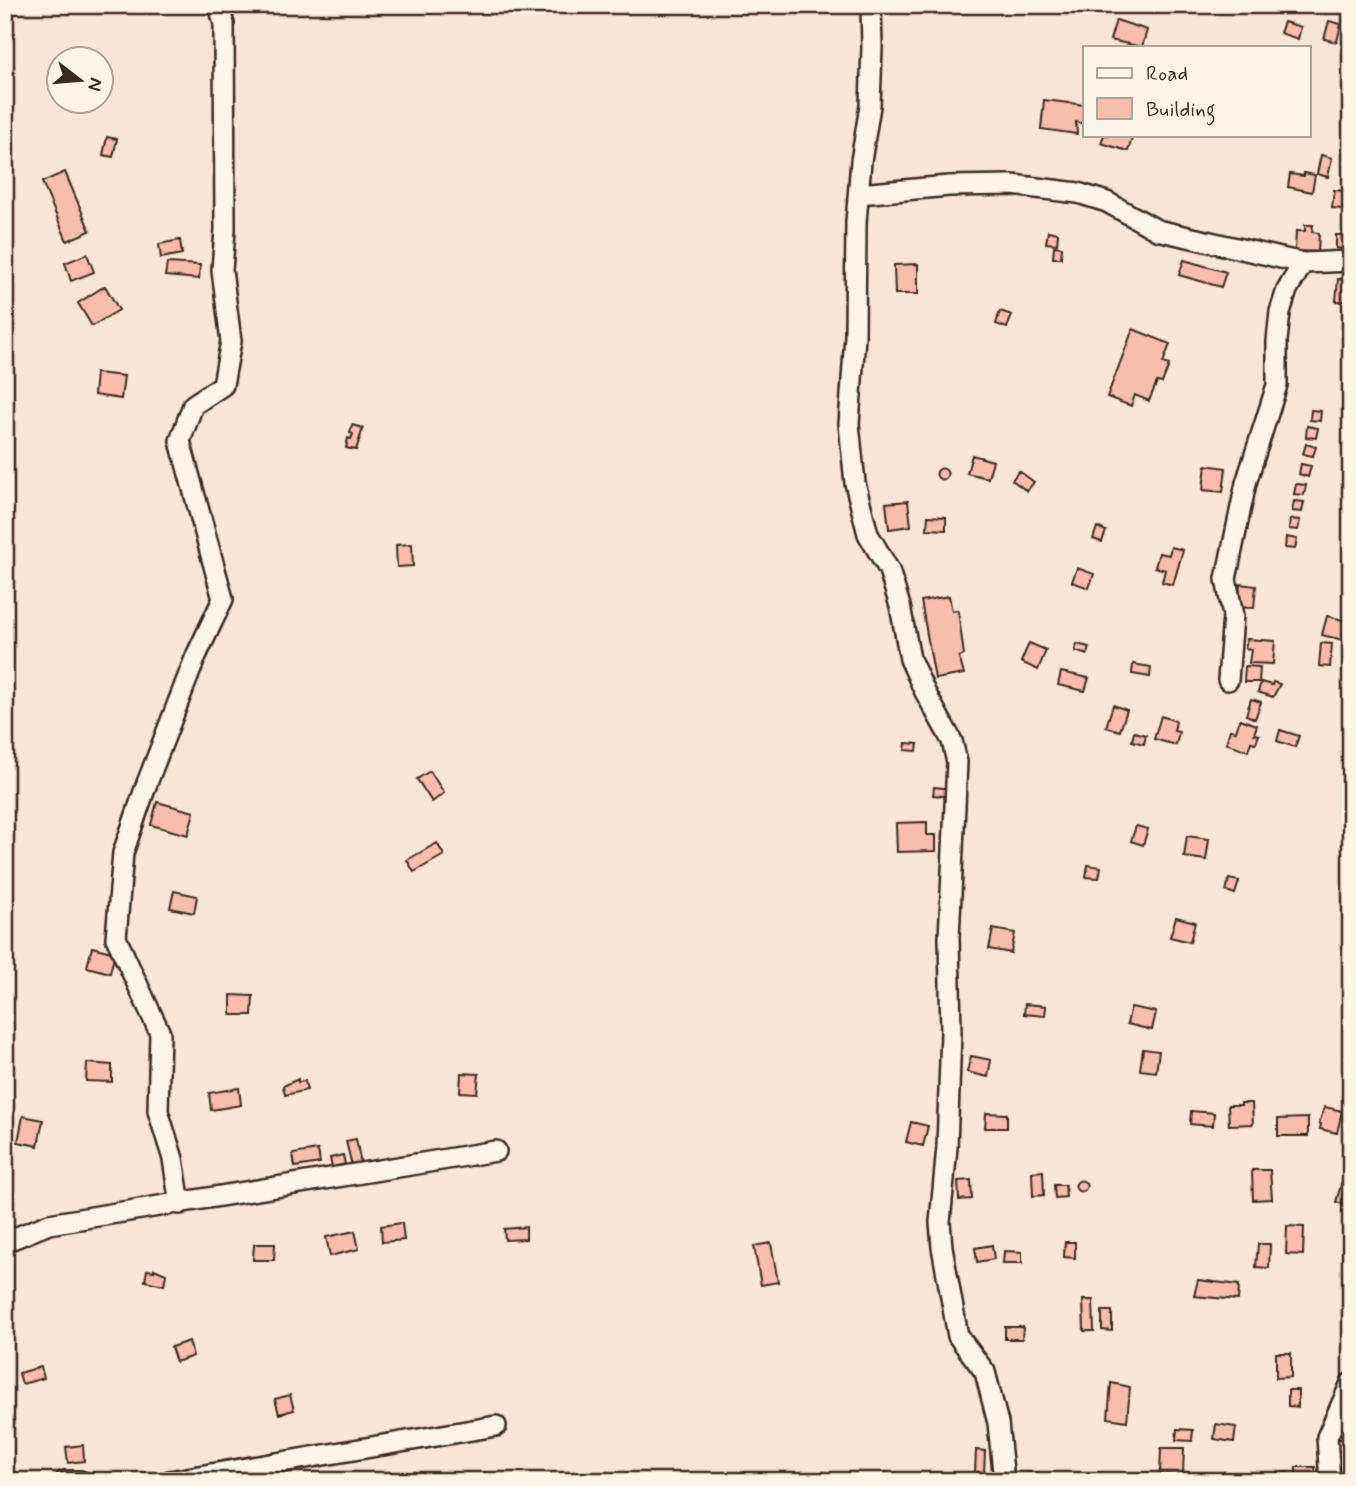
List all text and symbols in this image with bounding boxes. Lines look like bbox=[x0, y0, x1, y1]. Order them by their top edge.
north arrow bbox=[46, 46, 116, 116]
legend bbox=[1083, 46, 1310, 136]
text: Road bbox=[1146, 60, 1188, 88]
text: N bbox=[81, 75, 109, 94]
text: Building bbox=[1146, 96, 1216, 126]

